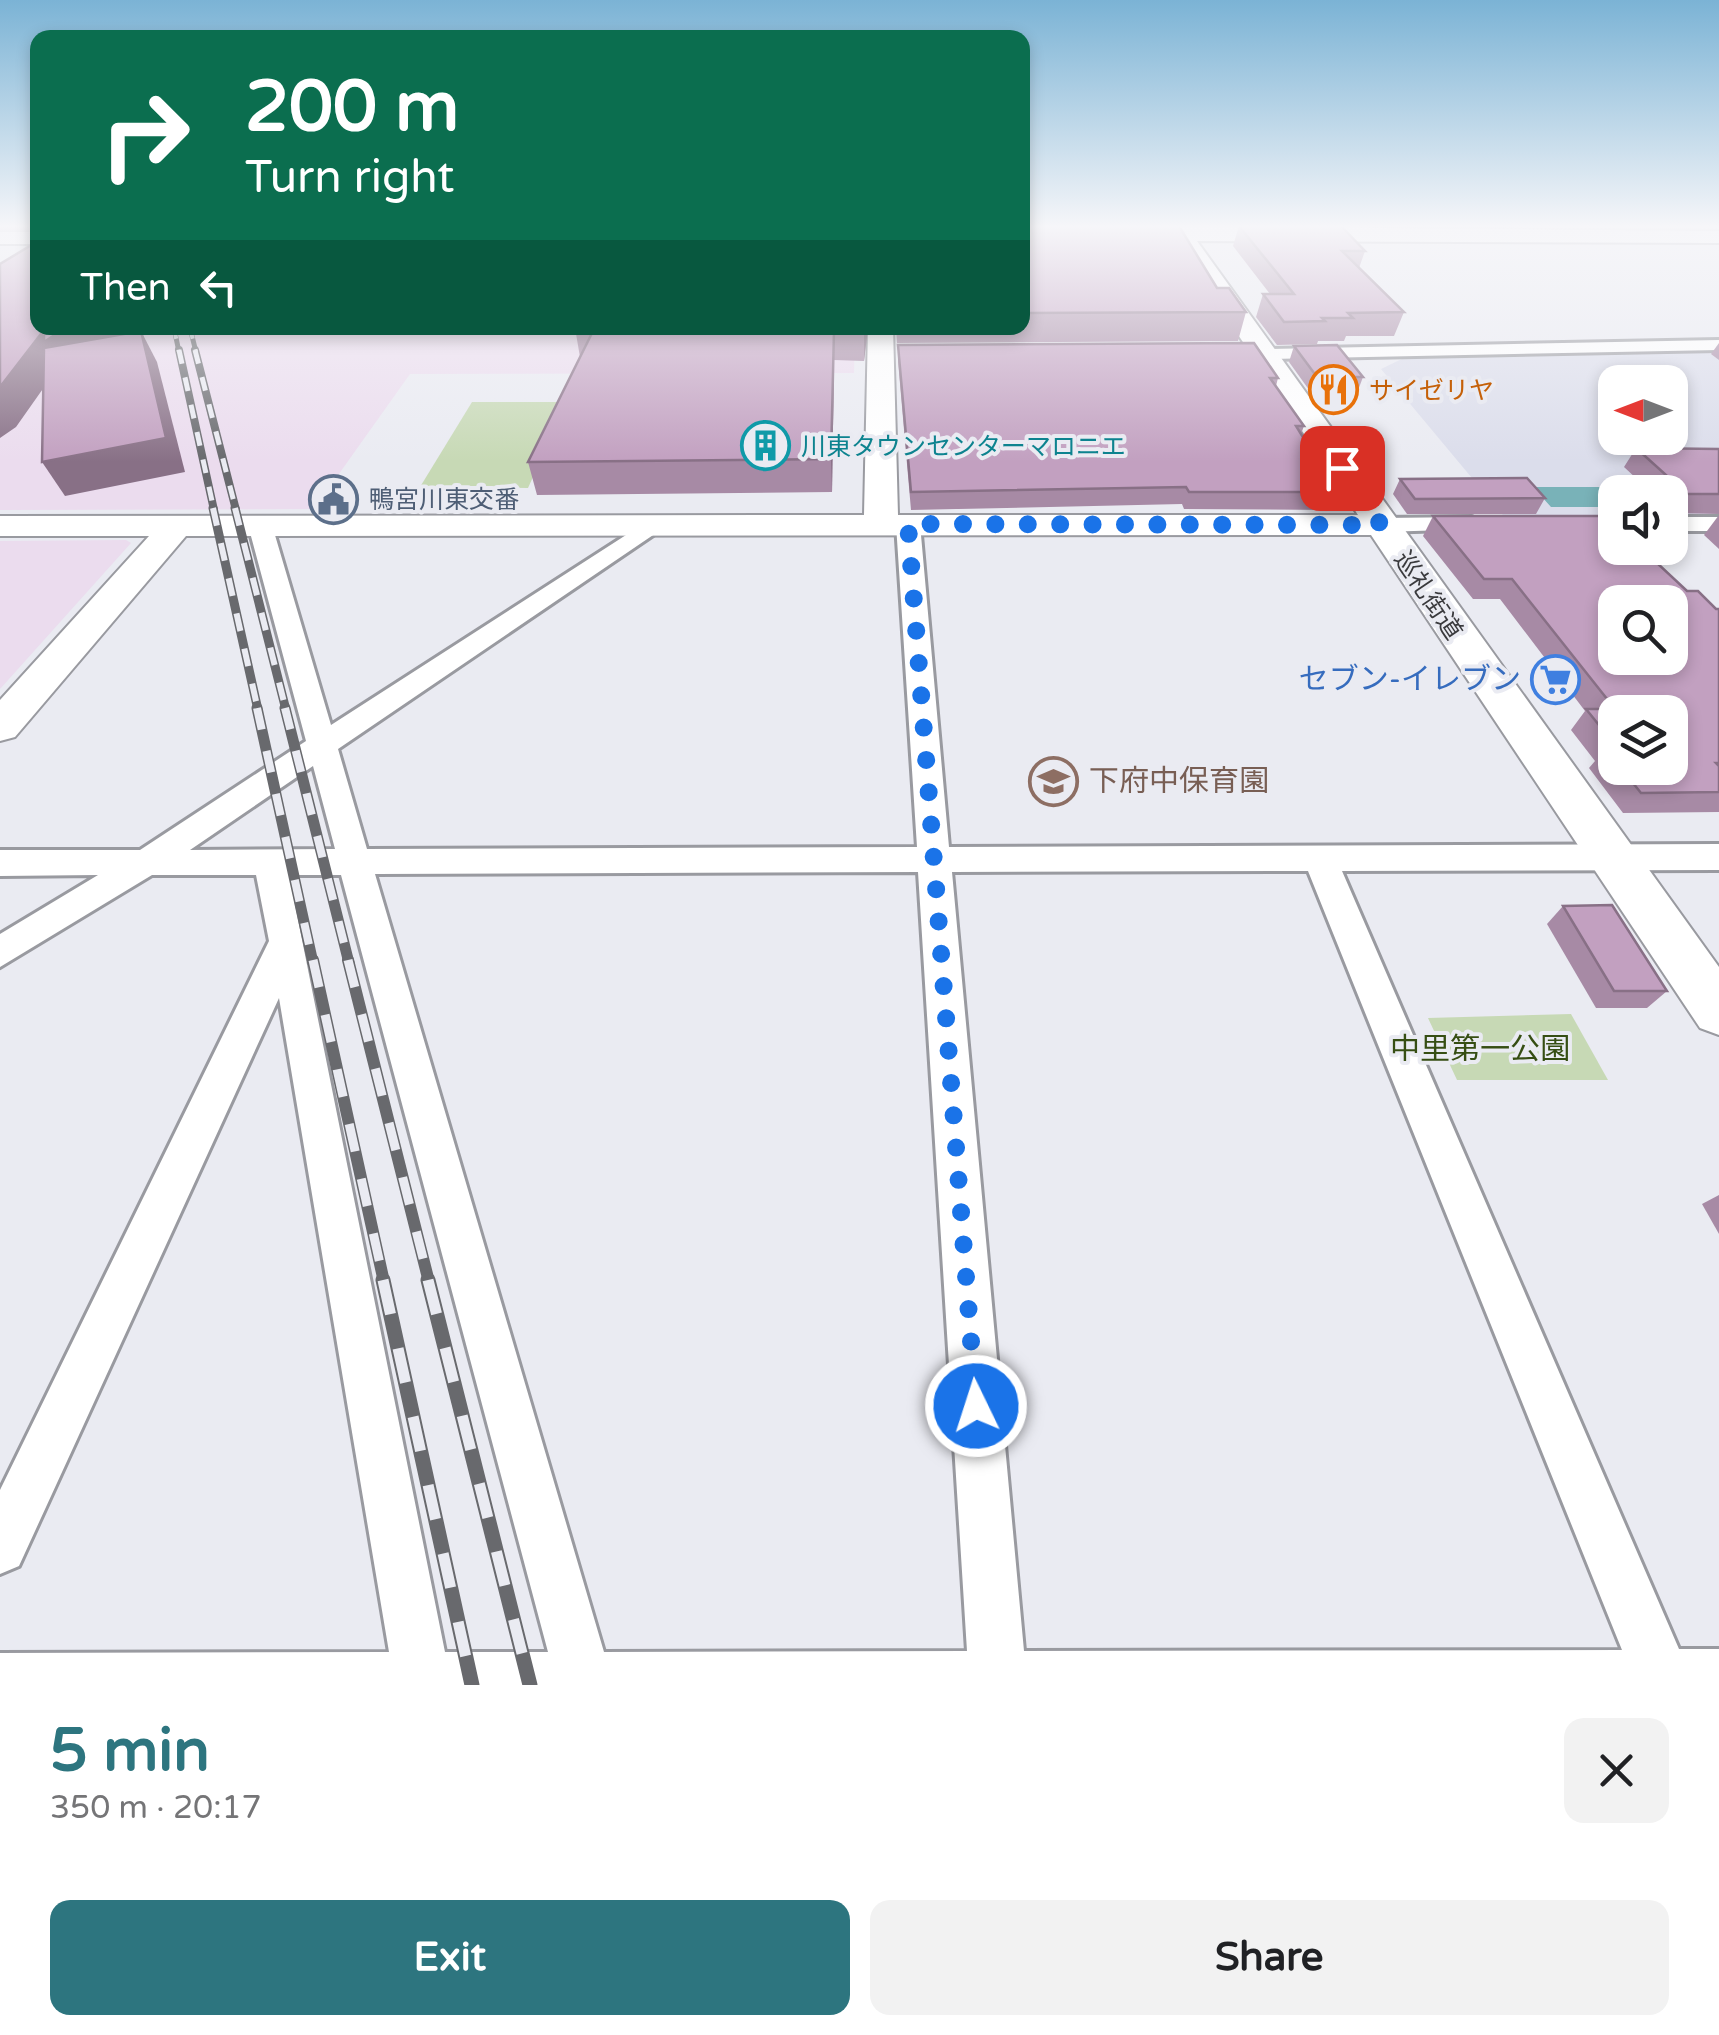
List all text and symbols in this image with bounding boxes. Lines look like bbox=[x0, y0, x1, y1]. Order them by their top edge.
text: 200 m bbox=[245, 66, 459, 150]
icon: right bbox=[80, 70, 210, 200]
text: Turn right bbox=[245, 151, 454, 205]
icon: left bbox=[191, 260, 246, 315]
text: Then bbox=[80, 265, 171, 311]
restaurant icon: サイゼリヤ bbox=[1308, 364, 1360, 416]
north arrow bbox=[1598, 365, 1688, 455]
map controls bbox=[1598, 365, 1688, 785]
place label: サイゼリヤ bbox=[1369, 376, 1494, 406]
building icon: 川東タウンセンターマロニエ bbox=[740, 420, 792, 472]
pin bbox=[1300, 426, 1385, 511]
place label: 川東タウンセンターマロニエ bbox=[801, 432, 1126, 462]
icon: arrive bbox=[1315, 441, 1370, 496]
public building icon: 鴨宮川東交番 bbox=[308, 473, 360, 525]
button: sound bbox=[1598, 475, 1688, 565]
place label: 鴨宮川東交番 bbox=[369, 485, 519, 515]
street label: 巡礼街道 bbox=[1388, 546, 1469, 645]
button: search bbox=[1598, 585, 1688, 675]
supermarket icon: セブン-イレブン bbox=[1530, 653, 1582, 705]
place label: セブン-イレブン bbox=[1299, 661, 1521, 698]
button: layers bbox=[1598, 695, 1688, 785]
school or university icon: 下府中保育園 bbox=[1028, 755, 1080, 807]
place label: 下府中保育園 bbox=[1089, 763, 1269, 800]
park label: 中里第一公園 bbox=[1390, 1031, 1570, 1068]
position arrow bbox=[924, 1354, 1028, 1458]
text: 5 min bbox=[50, 1715, 210, 1787]
button: close bbox=[1564, 1718, 1669, 1823]
text: 350 m · 20:17 bbox=[50, 1789, 262, 1827]
button: Exit bbox=[50, 1900, 850, 2015]
button: Share bbox=[870, 1900, 1669, 2015]

